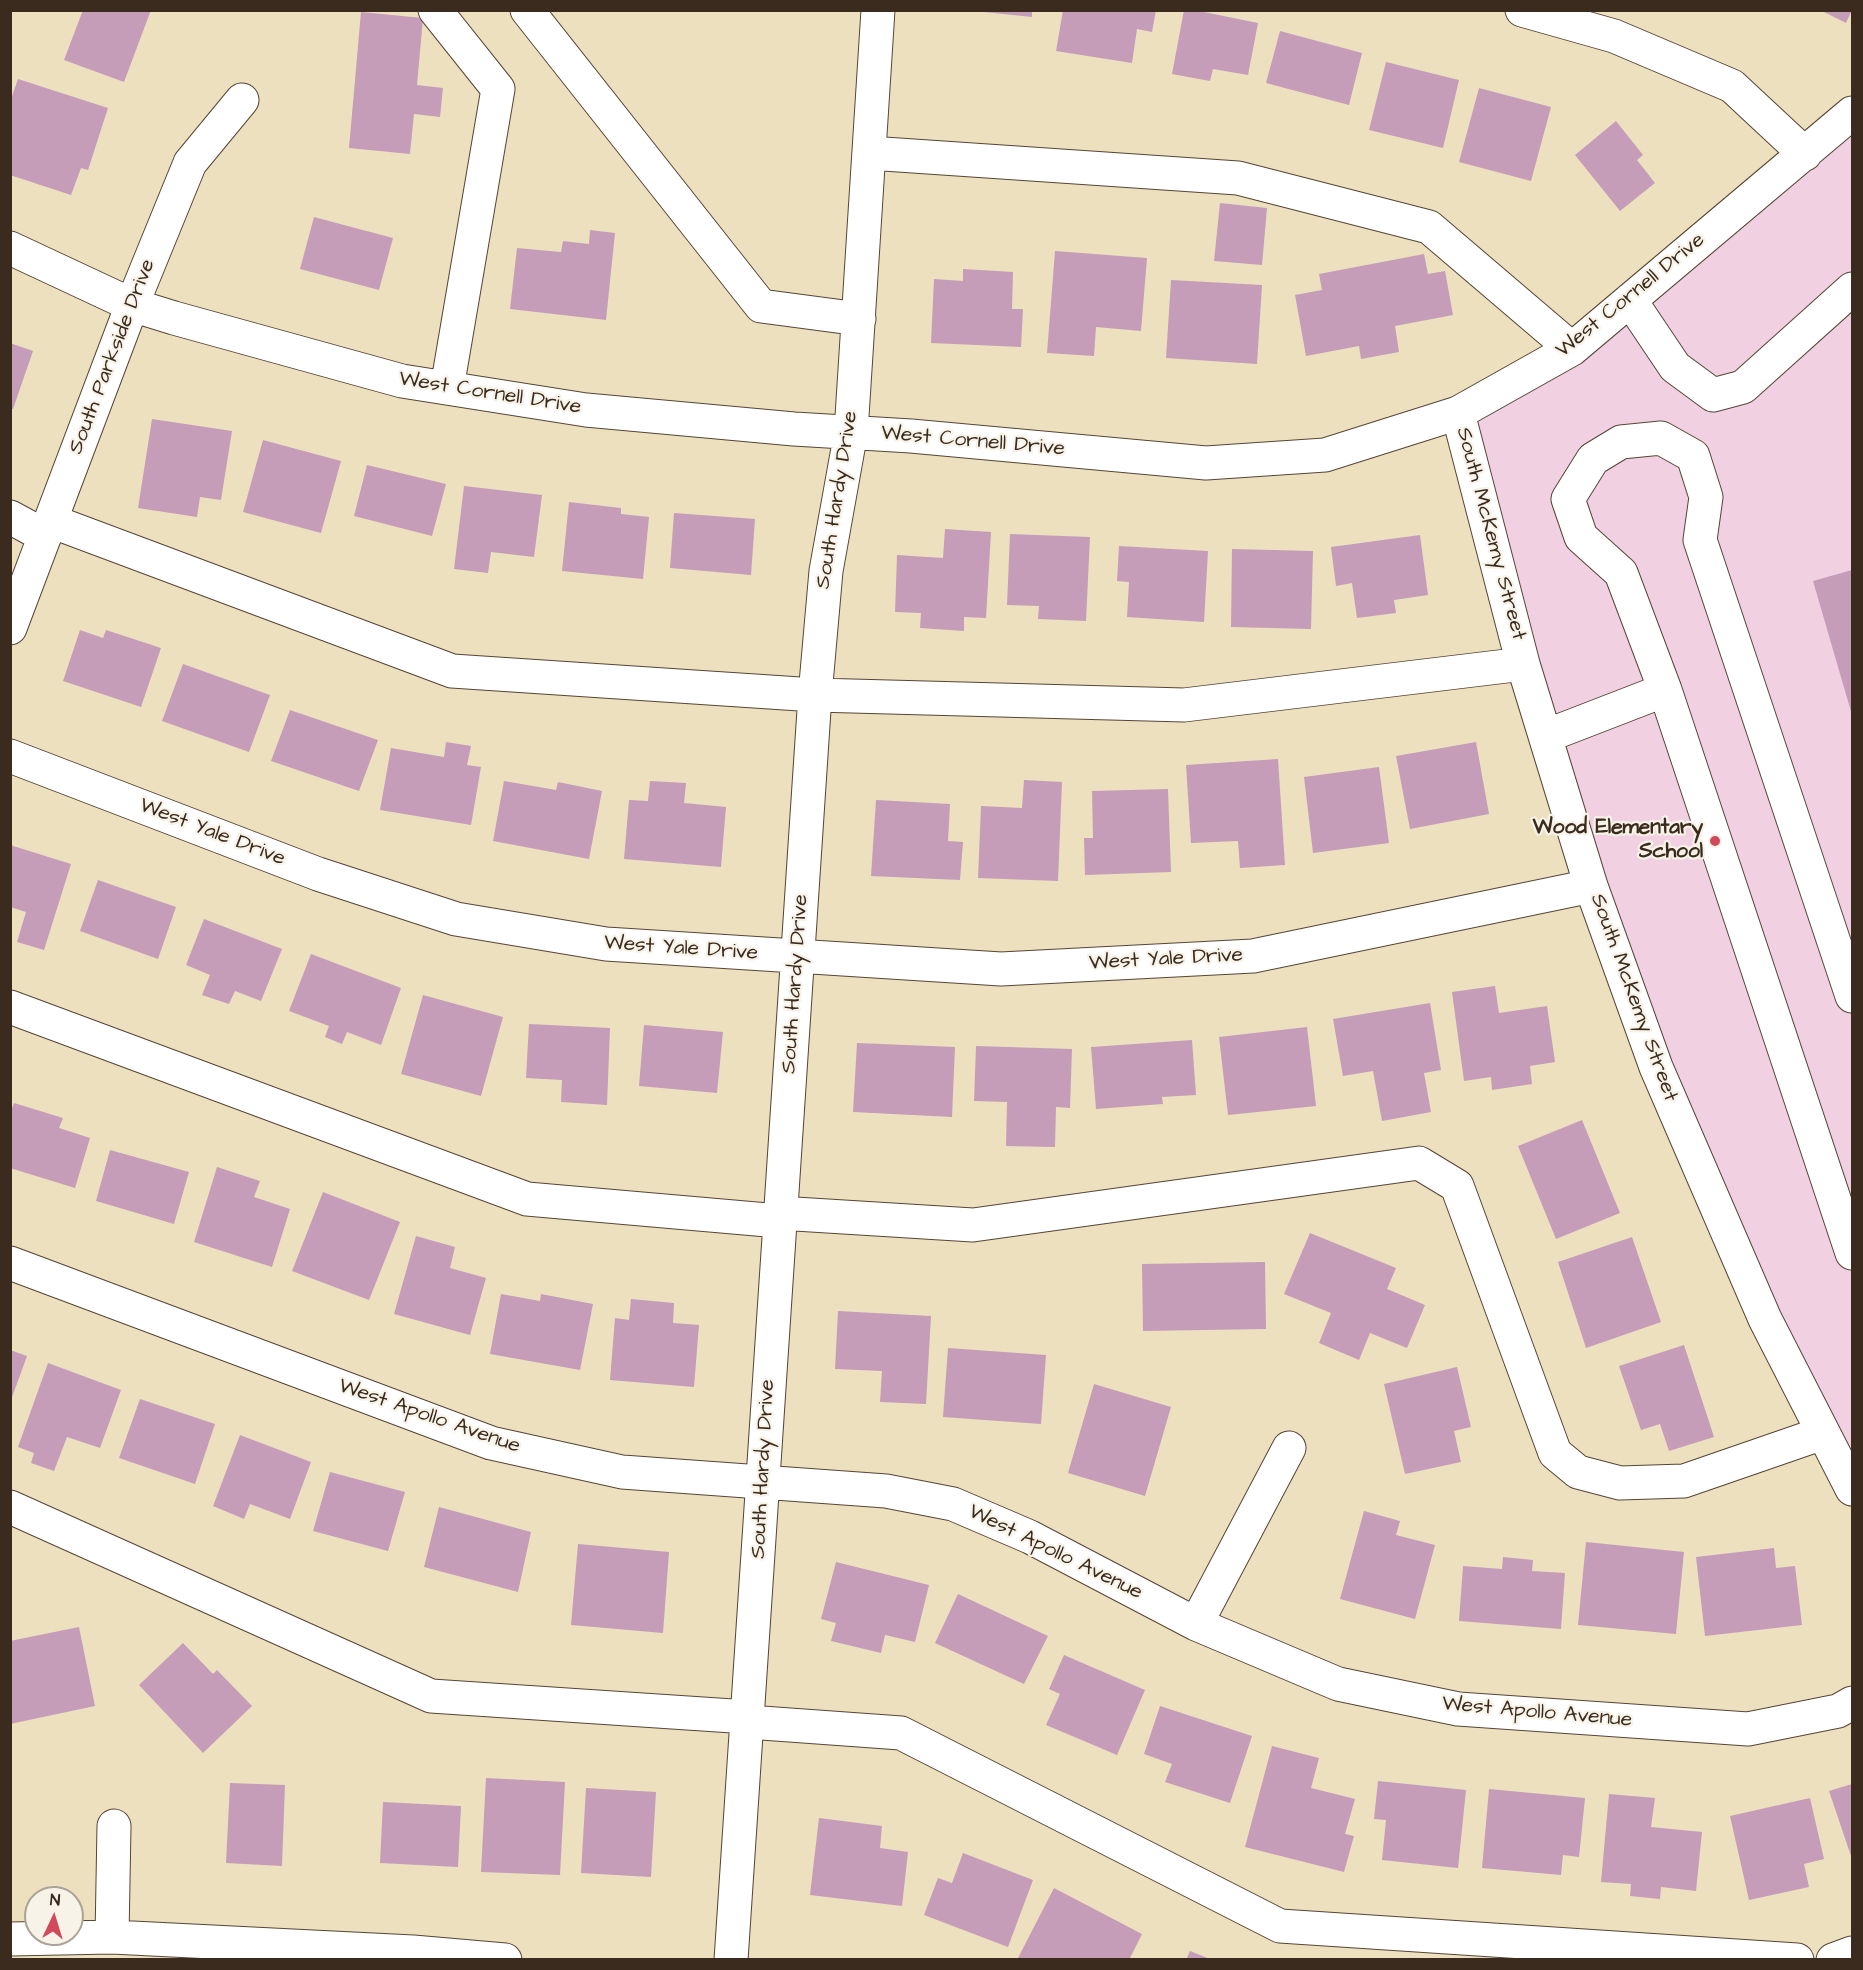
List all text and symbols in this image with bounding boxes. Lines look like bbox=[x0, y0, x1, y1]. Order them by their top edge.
street label: West Cornell Drive bbox=[1551, 228, 1711, 364]
street label: South Parkside Drive bbox=[64, 256, 162, 458]
street label: West Cornell Drive bbox=[397, 367, 583, 421]
street label: South Hardy Drive bbox=[812, 409, 864, 591]
street label: West Cornell Drive bbox=[880, 421, 1066, 463]
street label: South McKemy Street bbox=[1449, 425, 1531, 643]
street label: West Yale Drive bbox=[136, 794, 288, 872]
place label: Wood Elementary School bbox=[1533, 816, 1703, 866]
marker: Wood Elementary School bbox=[1708, 834, 1722, 848]
street label: South McKemy Street bbox=[1584, 891, 1682, 1105]
street label: South Hardy Drive bbox=[777, 894, 815, 1074]
street label: West Yale Drive bbox=[603, 931, 759, 967]
street label: West Yale Drive bbox=[1088, 943, 1244, 977]
street label: West Apollo Avenue bbox=[335, 1374, 523, 1460]
street label: South Hardy Drive bbox=[747, 1379, 781, 1559]
street label: West Apollo Avenue bbox=[964, 1500, 1146, 1606]
street label: West Apollo Avenue bbox=[1441, 1692, 1633, 1734]
north arrow bbox=[24, 1886, 84, 1946]
text: N bbox=[49, 1889, 61, 1911]

